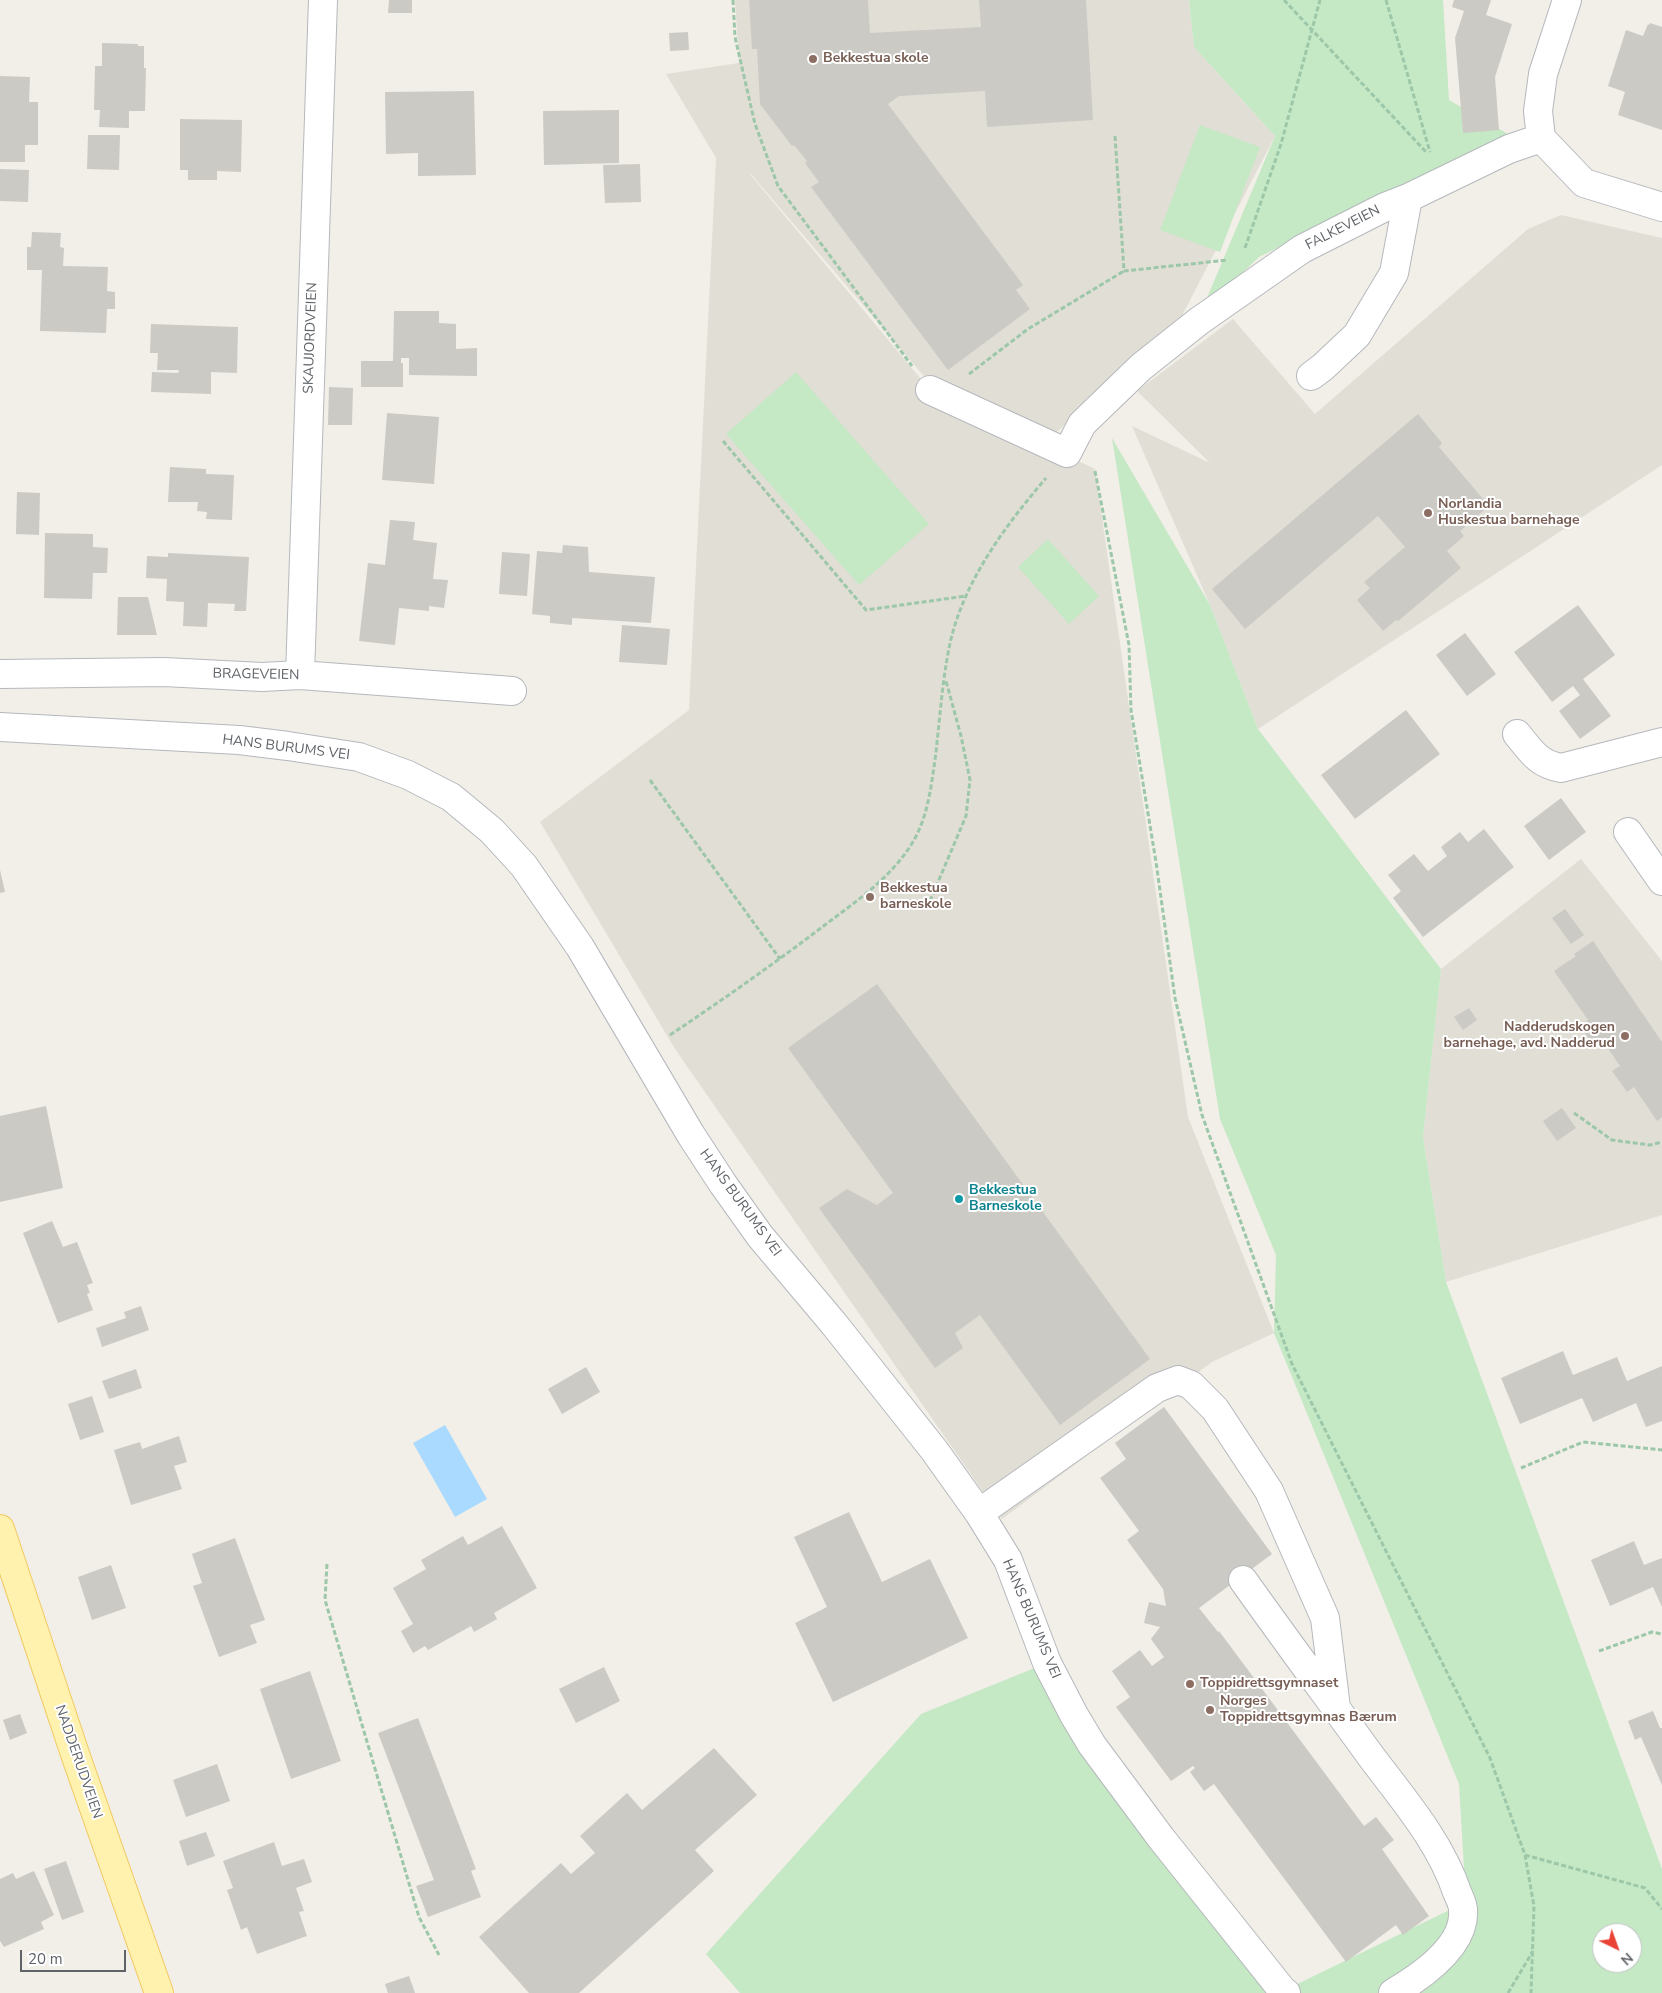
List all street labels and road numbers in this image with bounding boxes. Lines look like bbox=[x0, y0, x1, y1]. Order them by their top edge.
street label: FALKEVEIEN bbox=[1303, 202, 1383, 254]
street label: SKAUJORDVEIEN bbox=[301, 282, 321, 394]
street label: BRAGEVEIEN bbox=[212, 666, 300, 684]
street label: HANS BURUMS VEI bbox=[221, 732, 351, 764]
street label: HANS BURUMS VEI bbox=[696, 1146, 784, 1260]
street label: HANS BURUMS VEI bbox=[998, 1557, 1064, 1681]
street label: NADDERUDVEIEN bbox=[51, 1703, 105, 1821]

